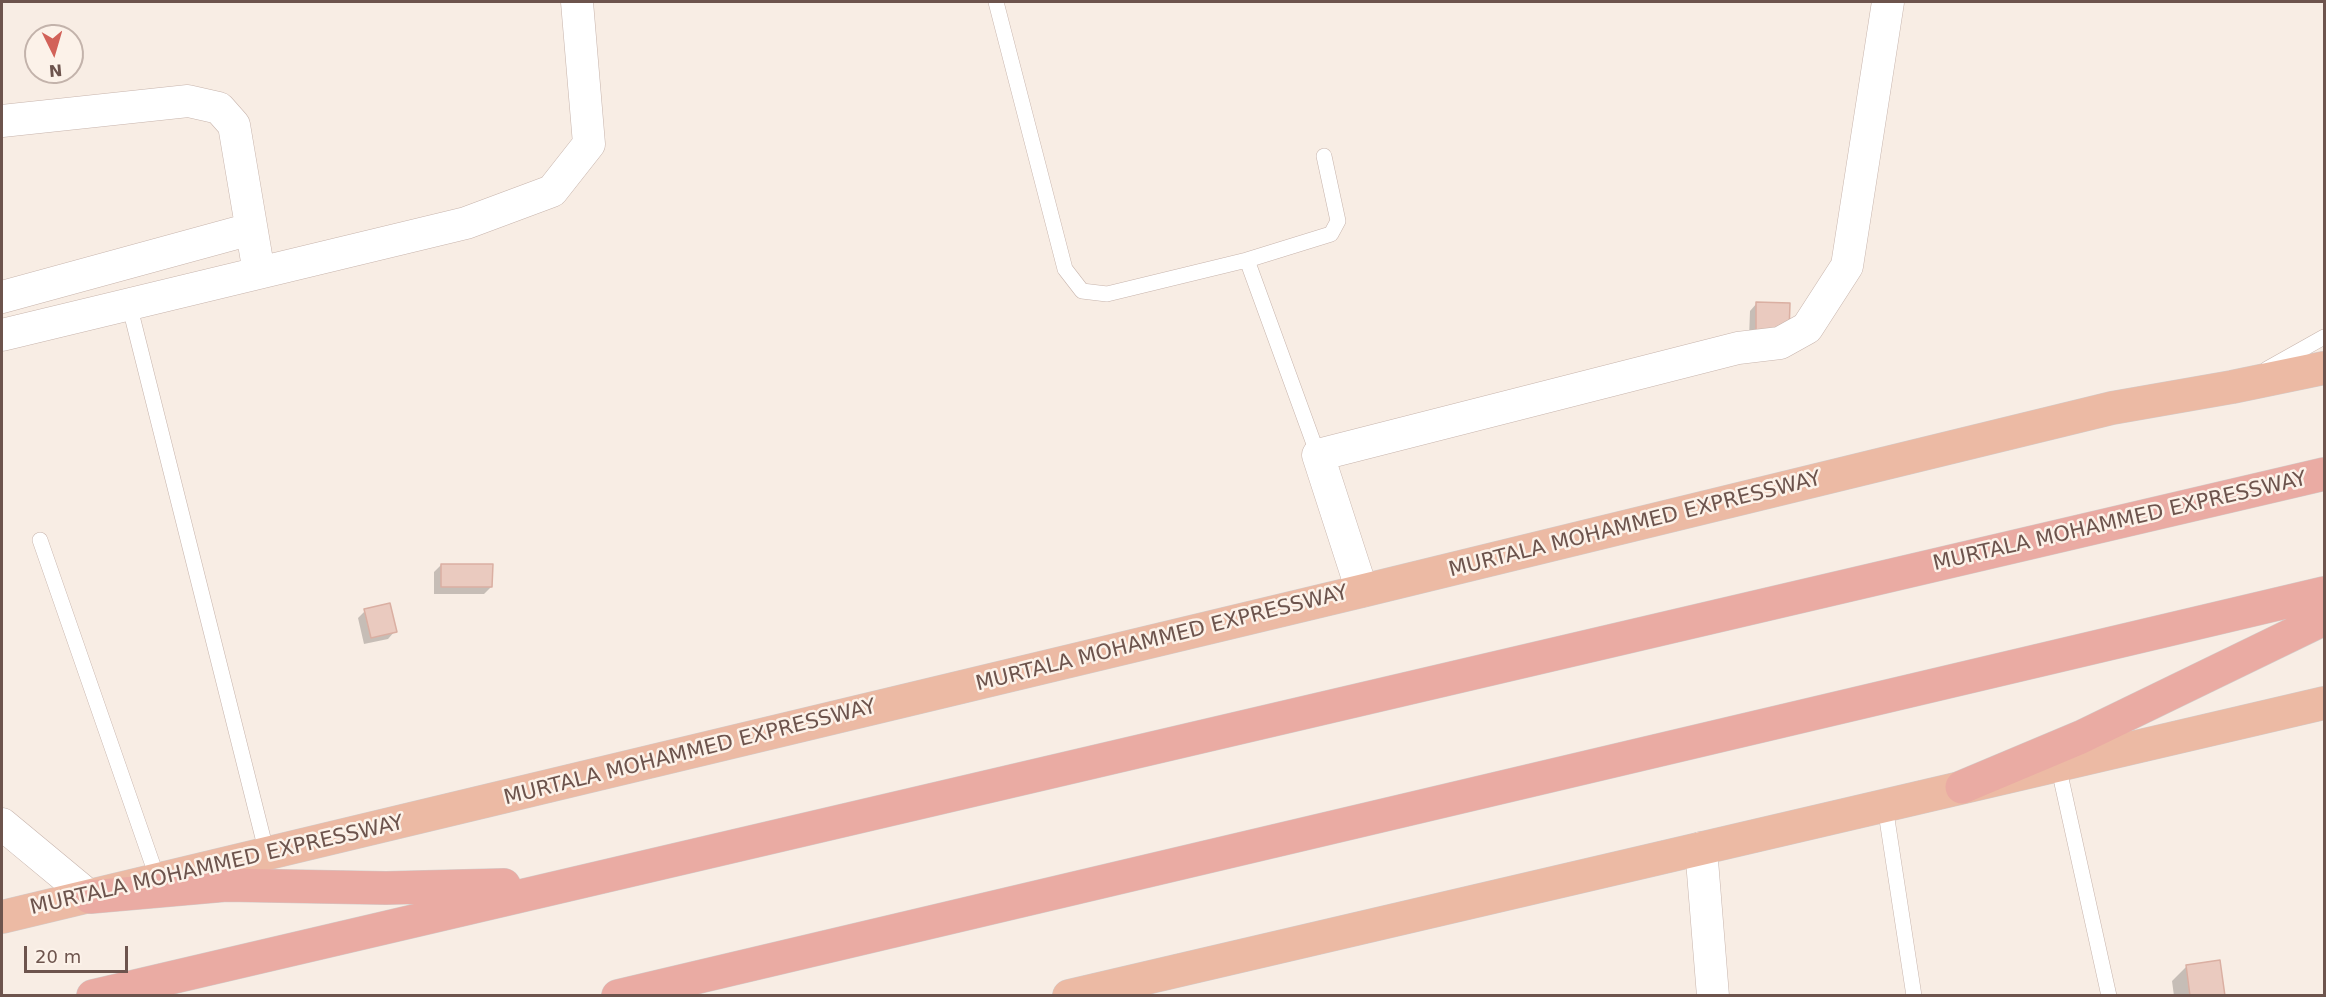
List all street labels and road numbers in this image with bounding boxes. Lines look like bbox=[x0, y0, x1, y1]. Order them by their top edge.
street label: MURTALA MOHAMMED EXPRESSWAY bbox=[1446, 467, 1824, 583]
street label: MURTALA MOHAMMED EXPRESSWAY bbox=[1931, 467, 2309, 577]
street label: MURTALA MOHAMMED EXPRESSWAY bbox=[973, 581, 1351, 697]
street label: MURTALA MOHAMMED EXPRESSWAY bbox=[501, 695, 879, 811]
street label: MURTALA MOHAMMED EXPRESSWAY bbox=[28, 811, 406, 921]

